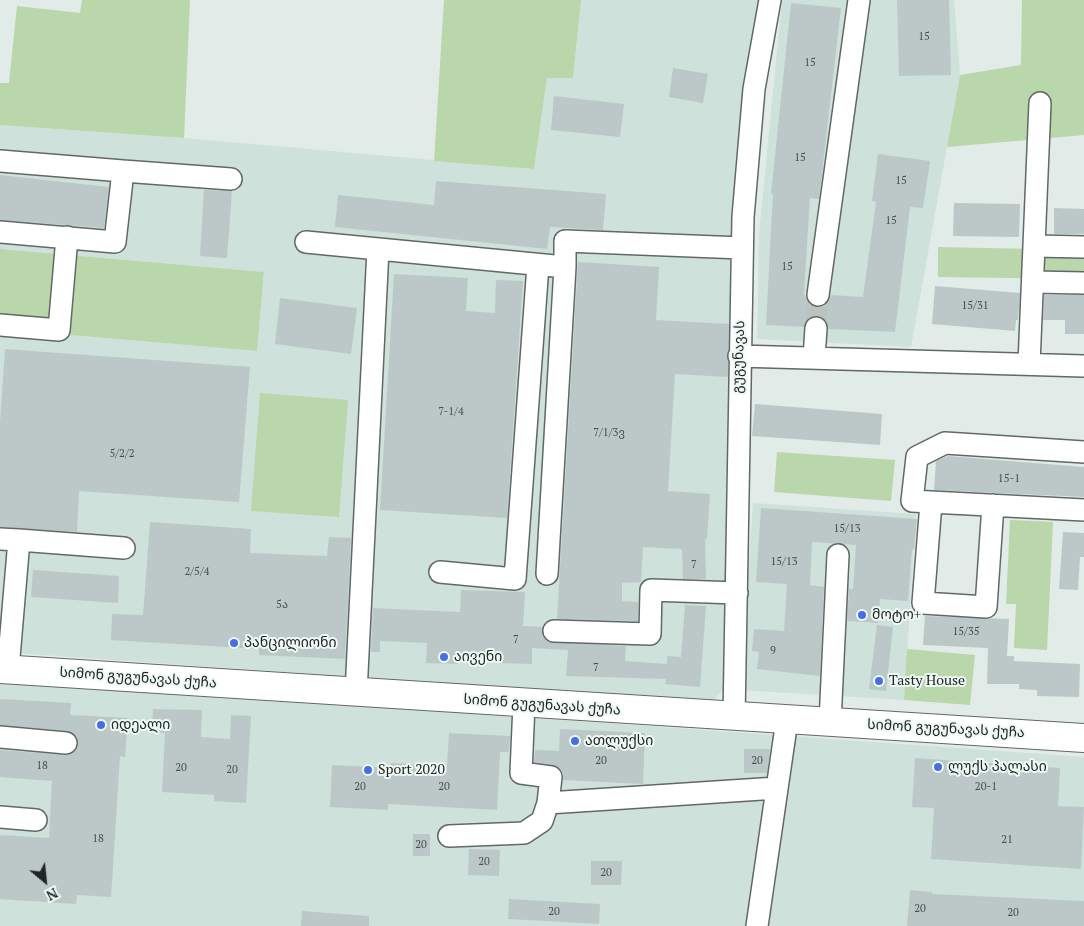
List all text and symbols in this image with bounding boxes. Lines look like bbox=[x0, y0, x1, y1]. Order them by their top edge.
house number: 15 bbox=[918, 30, 930, 44]
house number: 15 bbox=[804, 56, 816, 70]
house number: 15 bbox=[794, 151, 806, 165]
house number: 15 bbox=[895, 174, 907, 188]
house number: 15 bbox=[885, 214, 897, 228]
house number: 15 bbox=[781, 260, 793, 274]
house number: 15/31 bbox=[961, 299, 989, 313]
street label: გუგუნავას bbox=[729, 320, 749, 394]
house number: 7-1/4 bbox=[438, 405, 464, 419]
house number: 7/1/3ვ bbox=[593, 426, 625, 440]
house number: 5/2/2 bbox=[109, 447, 135, 461]
house number: 15-1 bbox=[998, 472, 1020, 486]
house number: 15/13 bbox=[833, 522, 861, 536]
house number: 15/13 bbox=[770, 555, 798, 569]
house number: 7 bbox=[691, 558, 697, 572]
house number: 2/5/4 bbox=[184, 565, 210, 579]
house number: 5ა bbox=[276, 598, 288, 612]
place label: მოტო+ bbox=[872, 607, 921, 623]
marker: მოტო+ bbox=[856, 609, 868, 621]
house number: 15/35 bbox=[952, 625, 980, 639]
house number: 7 bbox=[513, 633, 519, 647]
place label: პანცილიონი bbox=[244, 635, 337, 651]
marker: პანცილიონი bbox=[228, 637, 240, 649]
house number: 9 bbox=[770, 644, 776, 658]
place label: აივენი bbox=[454, 649, 502, 665]
marker: აივენი bbox=[438, 651, 450, 663]
house number: 7 bbox=[593, 661, 599, 675]
street label: სიმონ გუგუნავას ქუჩა bbox=[59, 664, 217, 692]
place label: Tasty House bbox=[889, 673, 965, 689]
marker: Tasty House bbox=[873, 675, 885, 687]
street label: სიმონ გუგუნავას ქუჩა bbox=[463, 691, 621, 719]
street label: სიმონ გუგუნავას ქუჩა bbox=[867, 716, 1025, 742]
place label: იდეალი bbox=[111, 717, 170, 733]
marker: იდეალი bbox=[95, 719, 107, 731]
place label: ათლუქსი bbox=[585, 733, 653, 749]
marker: ათლუქსი bbox=[569, 735, 581, 747]
house number: 20 bbox=[595, 754, 607, 768]
house number: 20 bbox=[751, 754, 763, 768]
house number: 18 bbox=[36, 759, 48, 773]
place label: ლუქს პალასი bbox=[948, 759, 1047, 775]
house number: 20 bbox=[175, 761, 187, 775]
marker: ლუქს პალასი bbox=[932, 761, 944, 773]
place label: Sport 2020 bbox=[378, 762, 445, 778]
house number: 20 bbox=[226, 763, 238, 777]
marker: Sport 2020 bbox=[362, 764, 374, 776]
house number: 20 bbox=[354, 780, 366, 794]
house number: 20 bbox=[438, 780, 450, 794]
house number: 20-1 bbox=[975, 780, 997, 794]
house number: 18 bbox=[92, 832, 104, 846]
house number: 21 bbox=[1001, 833, 1013, 847]
house number: 20 bbox=[415, 838, 427, 852]
house number: 20 bbox=[478, 855, 490, 869]
north arrow bbox=[20, 856, 70, 906]
house number: 20 bbox=[600, 866, 612, 880]
text: N bbox=[43, 884, 61, 906]
house number: 20 bbox=[914, 902, 926, 916]
house number: 20 bbox=[548, 905, 560, 919]
house number: 20 bbox=[1007, 906, 1019, 920]

